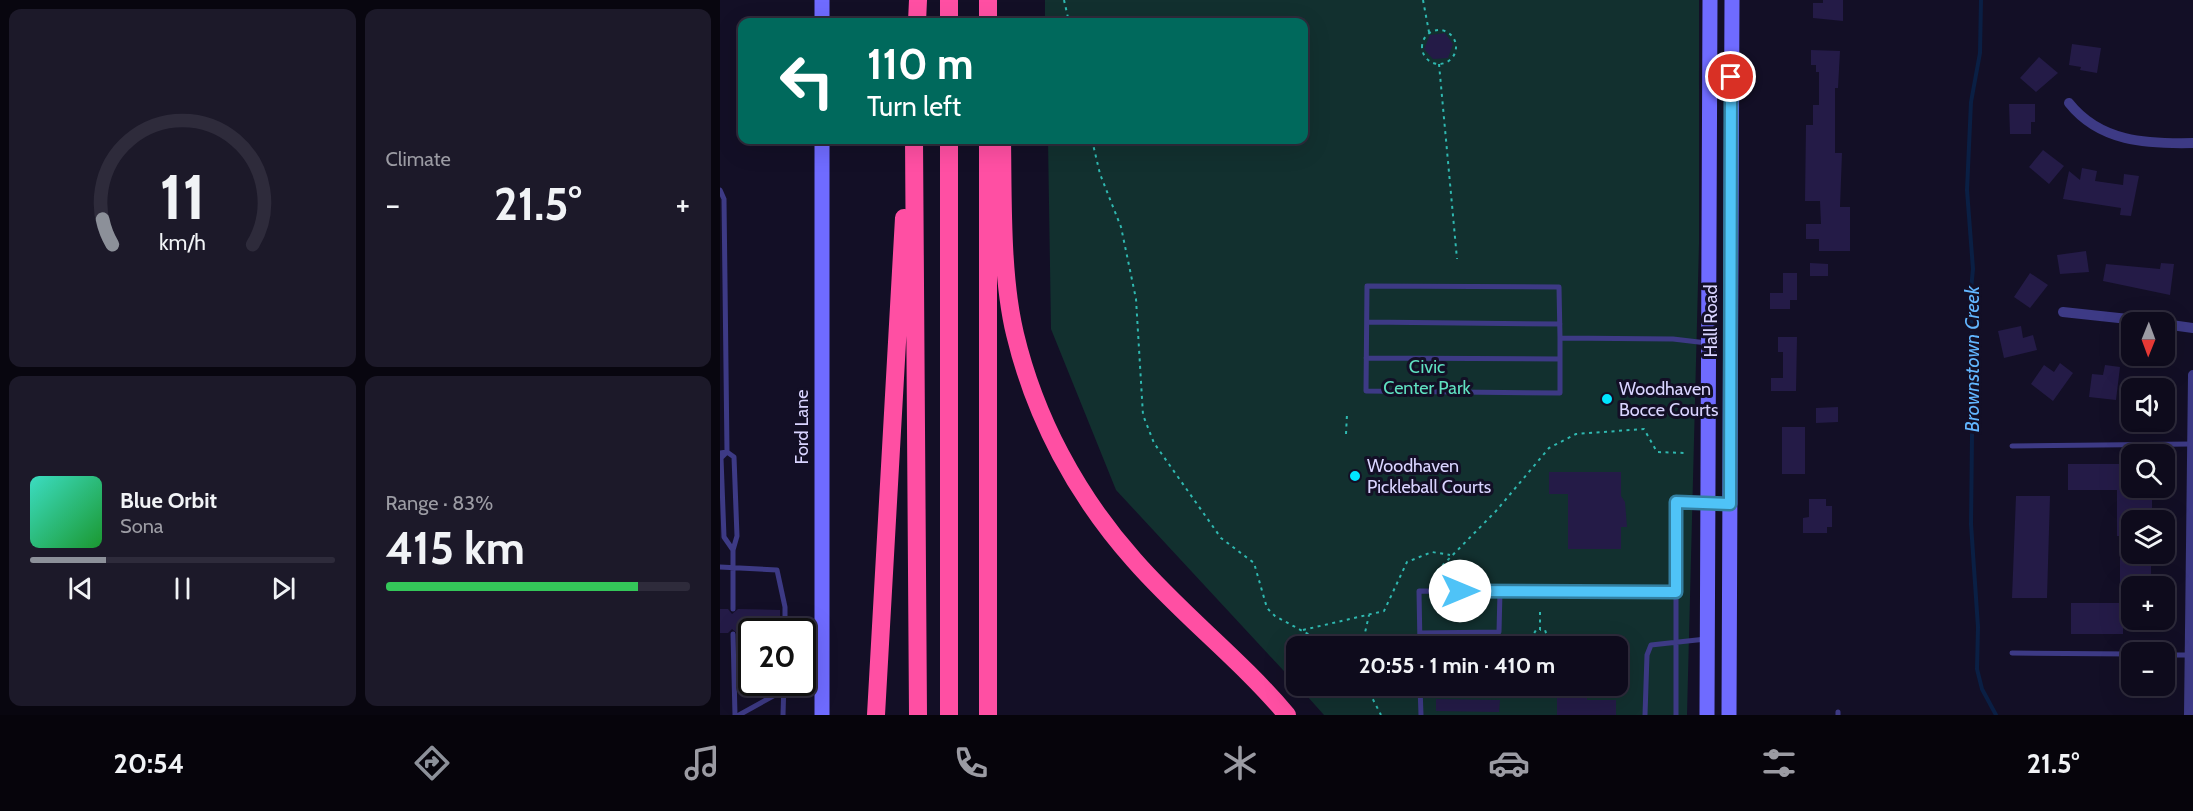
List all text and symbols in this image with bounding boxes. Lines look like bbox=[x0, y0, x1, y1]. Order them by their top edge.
text: 110 m bbox=[867, 38, 974, 90]
icon: left bbox=[768, 42, 846, 120]
pin bbox=[1705, 51, 1756, 102]
icon: arrive bbox=[1714, 60, 1747, 93]
text: Turn left bbox=[867, 90, 961, 123]
text: Climate bbox=[386, 147, 451, 171]
text: 11 bbox=[159, 159, 205, 235]
text: 21.5° bbox=[494, 177, 582, 231]
text: − bbox=[386, 184, 400, 224]
text: + bbox=[675, 184, 690, 224]
text: km/h bbox=[159, 229, 206, 255]
water label: Brownstown Creek bbox=[1960, 284, 1984, 432]
street label: Hall Road bbox=[1700, 285, 1722, 357]
north arrow bbox=[2121, 312, 2175, 366]
map controls bbox=[2121, 312, 2175, 696]
park label: Civic Center Park bbox=[1383, 356, 1472, 399]
place label: Woodhaven Bocce Courts bbox=[1619, 378, 1718, 421]
button: sound bbox=[2121, 378, 2175, 432]
street label: Ford Lane bbox=[791, 390, 813, 464]
marker: Woodhaven Bocce Courts bbox=[1600, 392, 1614, 406]
button: search bbox=[2121, 444, 2175, 498]
place label: Woodhaven Pickleball Courts bbox=[1367, 455, 1491, 498]
marker: Woodhaven Pickleball Courts bbox=[1348, 469, 1362, 483]
text: Blue Orbit bbox=[120, 487, 217, 514]
text: Range · 83% bbox=[386, 491, 493, 515]
button: layers bbox=[2121, 510, 2175, 564]
text: Sona bbox=[120, 514, 163, 538]
text: 415 km bbox=[386, 521, 525, 575]
position arrow bbox=[1428, 559, 1492, 623]
icon: previous bbox=[64, 572, 97, 605]
icon: pause bbox=[166, 572, 199, 605]
icon: next bbox=[267, 572, 300, 605]
button: + bbox=[2121, 576, 2175, 630]
speed limit sign: 20 bbox=[738, 618, 816, 696]
button: − bbox=[2121, 642, 2175, 696]
text: 20:55 · 1 min · 410 m bbox=[1359, 652, 1555, 679]
icon: directions bbox=[411, 742, 453, 784]
icon: music bbox=[681, 742, 723, 784]
icon: phone bbox=[950, 742, 992, 784]
icon: climate bbox=[1219, 742, 1261, 784]
icon: car bbox=[1488, 742, 1530, 784]
icon: filters bbox=[1758, 742, 1800, 784]
text: 20:54 bbox=[114, 747, 184, 780]
text: 21.5° bbox=[2027, 747, 2079, 780]

